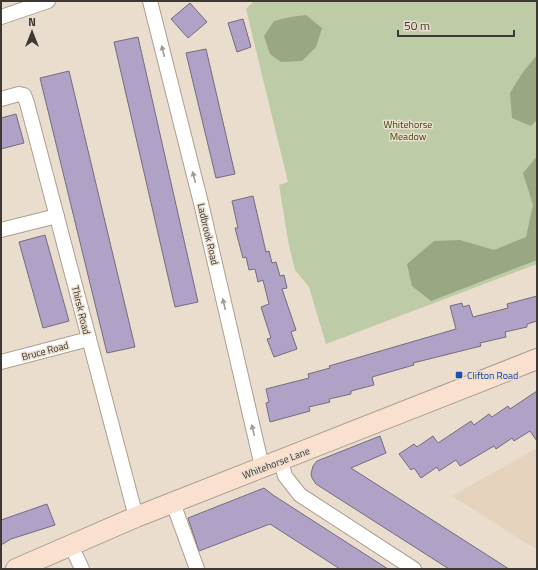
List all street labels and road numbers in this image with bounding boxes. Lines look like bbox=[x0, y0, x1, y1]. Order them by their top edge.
street label: Ladbrook Road bbox=[194, 202, 222, 266]
street label: Thirsk Road bbox=[68, 284, 94, 336]
street label: Bruce Road bbox=[20, 338, 70, 364]
street label: Whitehorse Lane bbox=[240, 443, 312, 483]

